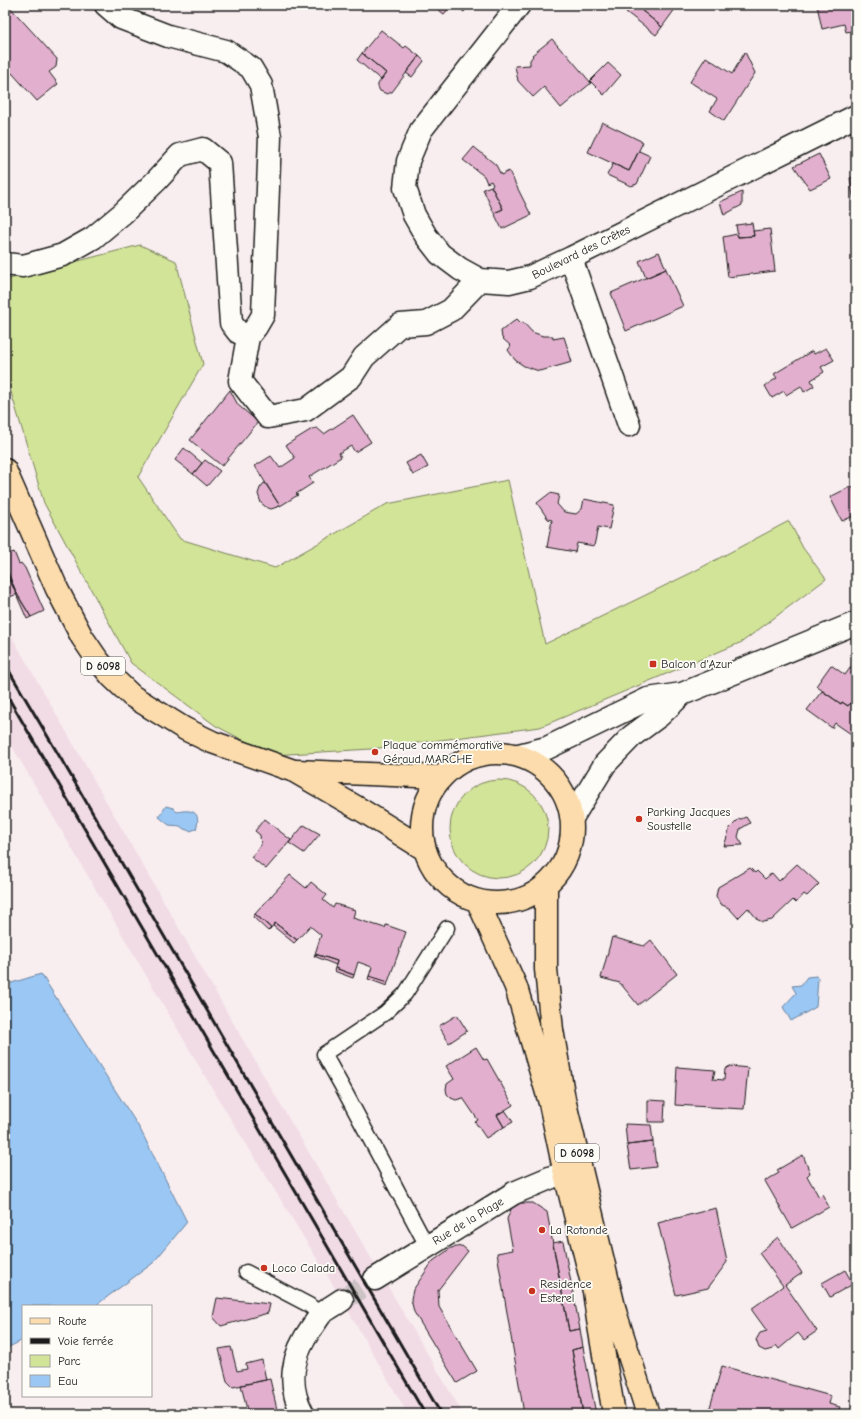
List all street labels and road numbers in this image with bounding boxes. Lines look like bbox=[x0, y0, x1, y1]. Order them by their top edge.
street label: Boulevard des Crêtes bbox=[530, 222, 632, 282]
road number: D 6098 bbox=[81, 657, 125, 675]
road number: D 6098 bbox=[555, 1144, 599, 1162]
street label: Rue de la Plage bbox=[430, 1194, 506, 1248]

